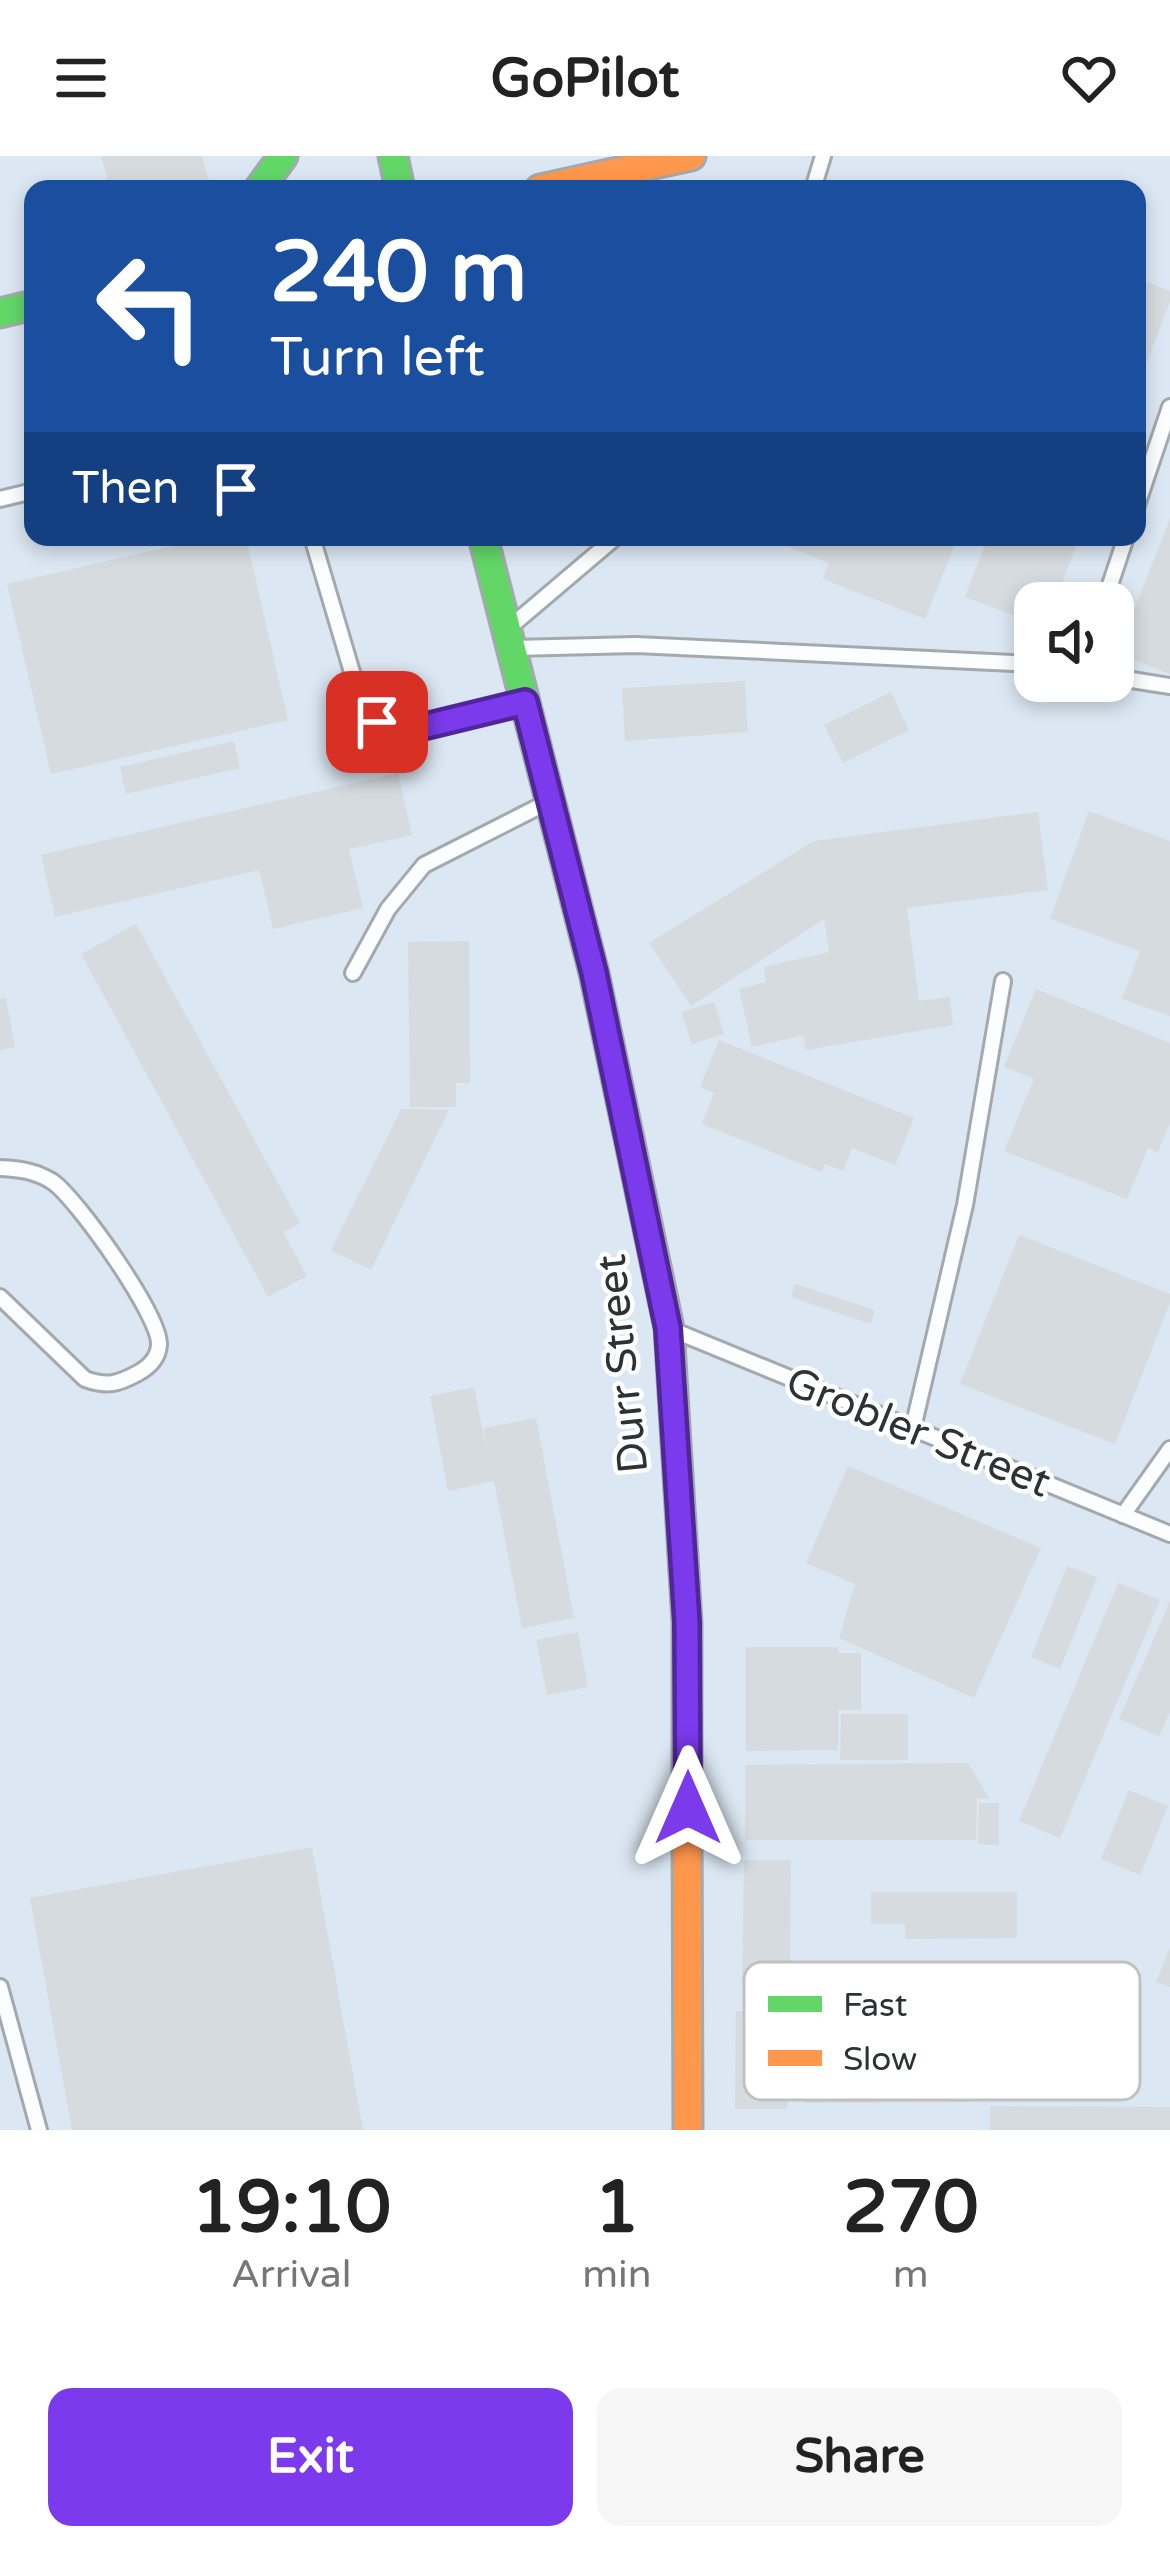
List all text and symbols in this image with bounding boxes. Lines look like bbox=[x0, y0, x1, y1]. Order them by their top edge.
icon: menu bbox=[48, 45, 114, 111]
icon: heart bbox=[1056, 45, 1122, 111]
text: GoPilot bbox=[491, 46, 679, 111]
text: 240 m bbox=[270, 223, 527, 324]
icon: left bbox=[72, 228, 228, 384]
text: Turn left bbox=[270, 325, 485, 390]
icon: arrive bbox=[203, 456, 269, 522]
text: Then bbox=[72, 462, 179, 516]
map controls bbox=[1014, 582, 1134, 702]
button: sound bbox=[1014, 582, 1134, 702]
pin bbox=[326, 671, 428, 773]
icon: arrive bbox=[344, 689, 410, 755]
street label: Durr Street bbox=[586, 1252, 659, 1476]
street label: Grobler Street bbox=[779, 1356, 1058, 1509]
position arrow bbox=[625, 1745, 751, 1871]
legend bbox=[744, 1962, 1140, 2100]
text: Fast bbox=[843, 1986, 907, 2025]
text: Slow bbox=[843, 2040, 917, 2079]
text: 19:10 bbox=[191, 2165, 391, 2252]
text: 1 bbox=[594, 2165, 640, 2252]
text: 270 bbox=[843, 2165, 979, 2252]
text: Arrival bbox=[231, 2251, 351, 2298]
text: min bbox=[582, 2251, 652, 2298]
text: m bbox=[893, 2251, 929, 2298]
button: Exit bbox=[48, 2388, 573, 2526]
button: Share bbox=[597, 2388, 1122, 2526]

